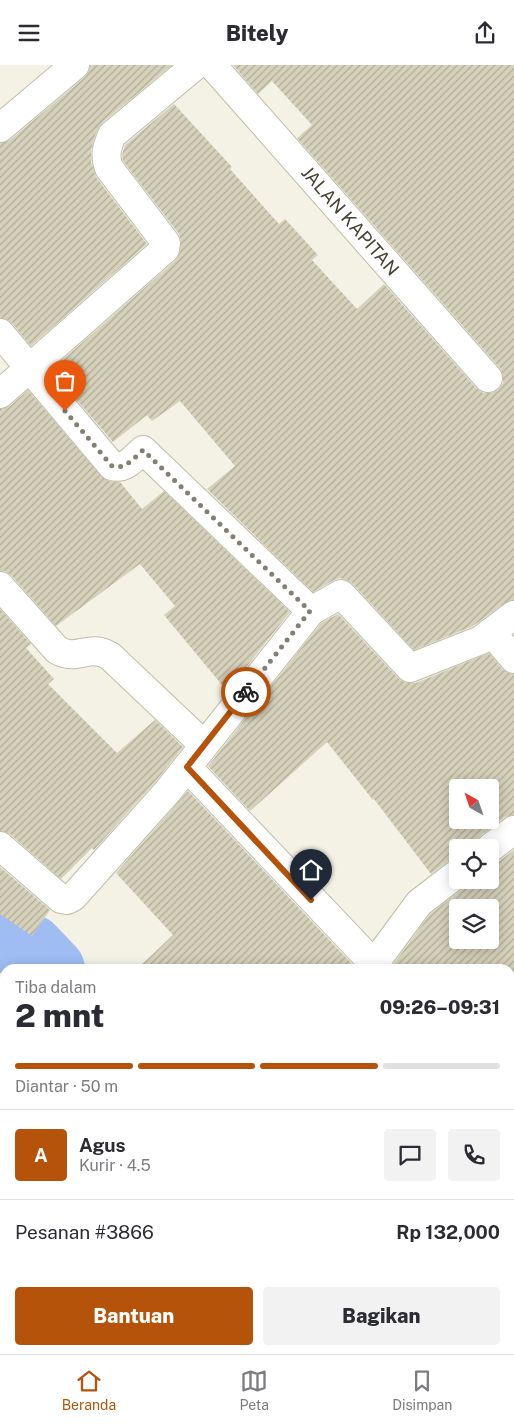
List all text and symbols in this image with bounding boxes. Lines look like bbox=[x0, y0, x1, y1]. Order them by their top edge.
icon: menu bbox=[15, 19, 43, 47]
icon: share bbox=[471, 19, 499, 47]
text: Bitely bbox=[226, 20, 288, 46]
street label: JALAN KAPITAN bbox=[297, 162, 404, 280]
pin bbox=[44, 360, 86, 411]
icon: bag bbox=[51, 367, 79, 395]
courier bbox=[221, 667, 271, 717]
icon: bike bbox=[232, 678, 260, 706]
north arrow bbox=[449, 779, 499, 829]
map controls bbox=[449, 779, 499, 949]
button: locate bbox=[449, 839, 499, 889]
pin bbox=[290, 849, 332, 900]
icon: home bbox=[297, 856, 325, 884]
button: layers bbox=[449, 899, 499, 949]
text: Tiba dalam bbox=[15, 978, 96, 997]
text: 09:26–09:31 bbox=[380, 996, 500, 1018]
text: 2 mnt bbox=[15, 997, 104, 1034]
text: Diantar · 50 m bbox=[15, 1077, 118, 1096]
button: chat bbox=[384, 1129, 436, 1181]
button: phone bbox=[448, 1129, 500, 1181]
text: Agus bbox=[79, 1134, 126, 1156]
text: A bbox=[34, 1144, 48, 1166]
text: Kurir · 4.5 bbox=[79, 1156, 151, 1175]
text: Pesanan #3866 bbox=[15, 1221, 154, 1243]
text: Rp 132,000 bbox=[396, 1221, 500, 1243]
button: Bantuan bbox=[15, 1287, 253, 1345]
button: Bagikan bbox=[263, 1287, 500, 1345]
tab: Beranda bbox=[62, 1367, 116, 1413]
tab: Peta bbox=[239, 1367, 269, 1413]
tab: Disimpan bbox=[392, 1367, 452, 1413]

